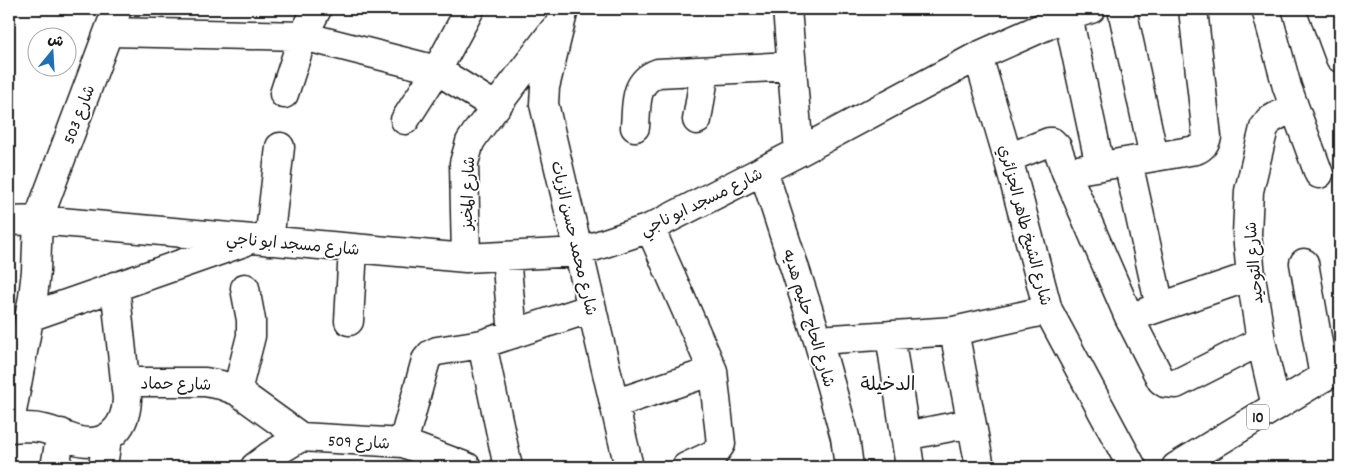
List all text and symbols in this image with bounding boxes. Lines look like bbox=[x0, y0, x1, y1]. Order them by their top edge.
north arrow bbox=[28, 28, 78, 78]
text: ش bbox=[45, 30, 66, 53]
street label: شارع 503 bbox=[59, 82, 102, 148]
street label: شارع الشيخ طاهر الجزائري bbox=[991, 143, 1056, 309]
street label: شارع المخبز bbox=[457, 156, 482, 232]
street label: شارع محمد حسن الزيات bbox=[544, 159, 602, 318]
street label: شارع مسجد ابو ناجي bbox=[637, 164, 768, 244]
street label: شارع التوحيد bbox=[1240, 221, 1271, 305]
street label: شارع مسجد ابو ناجي bbox=[225, 228, 360, 264]
street label: شارع الحاج حليم هديه bbox=[776, 247, 840, 390]
street label: شارع حماد bbox=[140, 373, 212, 398]
district label: الدخيلة bbox=[860, 373, 916, 400]
road number: 10 bbox=[1247, 404, 1269, 430]
street label: شارع 509 bbox=[327, 430, 390, 457]

